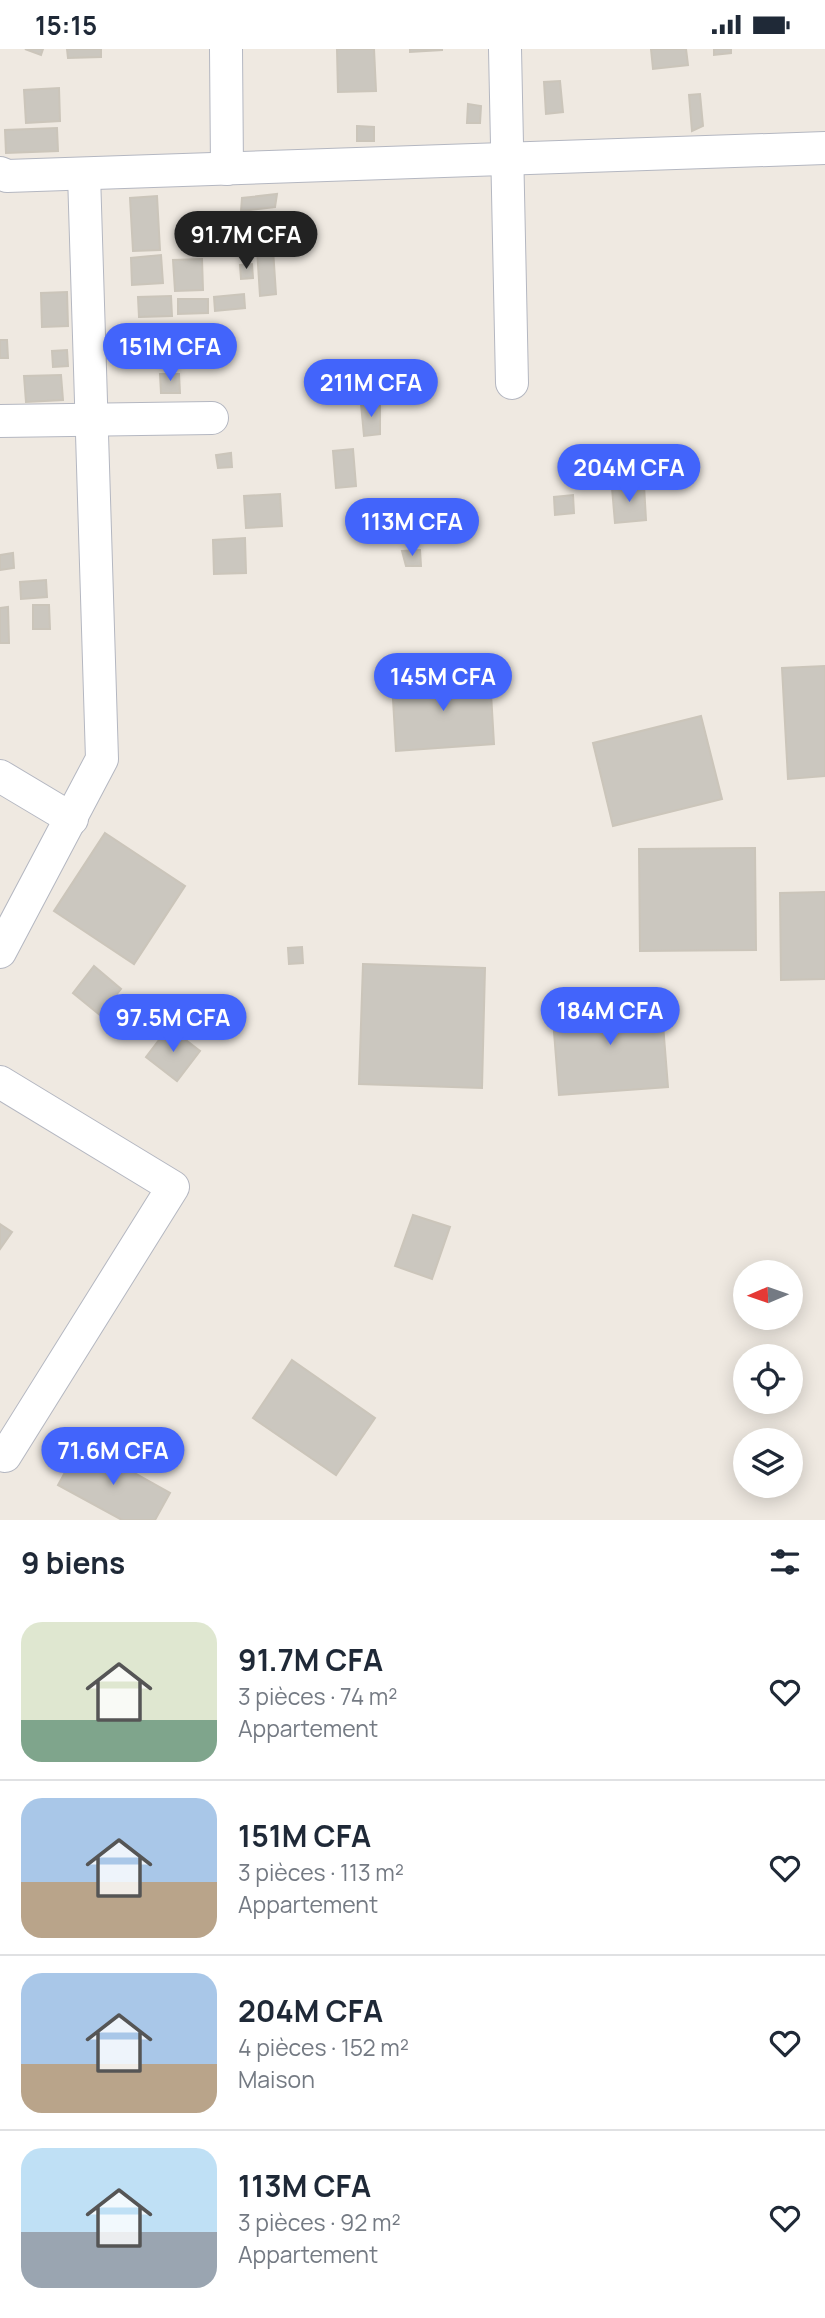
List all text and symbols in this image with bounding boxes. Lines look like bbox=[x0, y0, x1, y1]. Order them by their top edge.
text: 15:15 bbox=[35, 7, 97, 43]
pin: 91.7M CFA bbox=[166, 211, 326, 271]
text: 91.7M CFA bbox=[190, 218, 302, 250]
pin: 151M CFA bbox=[98, 323, 242, 383]
text: 151M CFA bbox=[119, 330, 221, 362]
pin: 211M CFA bbox=[299, 359, 443, 419]
text: 211M CFA bbox=[320, 366, 422, 398]
pin: 204M CFA bbox=[557, 445, 701, 504]
text: 204M CFA bbox=[573, 451, 685, 483]
pin: 113M CFA bbox=[340, 498, 484, 558]
text: 113M CFA bbox=[361, 505, 463, 537]
pin: 145M CFA bbox=[371, 653, 515, 713]
text: 145M CFA bbox=[390, 660, 496, 692]
pin: 184M CFA bbox=[538, 988, 682, 1047]
text: 184M CFA bbox=[557, 994, 663, 1026]
pin: 97.5M CFA bbox=[93, 995, 253, 1054]
text: 97.5M CFA bbox=[115, 1001, 231, 1033]
north arrow bbox=[733, 1260, 803, 1330]
map controls bbox=[733, 1260, 803, 1498]
button: locate bbox=[733, 1344, 803, 1414]
pin: 71.6M CFA bbox=[33, 1427, 193, 1487]
button: layers bbox=[733, 1428, 803, 1498]
text: 71.6M CFA bbox=[57, 1434, 169, 1466]
text: 9 biens bbox=[21, 1542, 125, 1583]
icon: filters bbox=[766, 1543, 804, 1581]
text: 91.7M CFA bbox=[238, 1639, 383, 1680]
icon: home bbox=[77, 1650, 161, 1734]
icon: heart bbox=[766, 1673, 804, 1711]
text: 3 pièces · 74 m² bbox=[238, 1680, 398, 1712]
text: Appartement bbox=[238, 1712, 378, 1744]
text: 151M CFA bbox=[238, 1815, 371, 1856]
icon: home bbox=[77, 1826, 161, 1910]
icon: heart bbox=[766, 1849, 804, 1887]
text: 3 pièces · 113 m² bbox=[238, 1856, 404, 1888]
text: Appartement bbox=[238, 1888, 378, 1920]
text: 204M CFA bbox=[238, 1990, 383, 2031]
icon: home bbox=[77, 2001, 161, 2085]
icon: heart bbox=[766, 2024, 804, 2062]
text: 4 pièces · 152 m² bbox=[238, 2031, 409, 2063]
text: Maison bbox=[238, 2063, 315, 2095]
text: 113M CFA bbox=[238, 2165, 371, 2206]
icon: home bbox=[77, 2176, 161, 2260]
icon: heart bbox=[766, 2199, 804, 2237]
text: 3 pièces · 92 m² bbox=[238, 2206, 401, 2238]
text: Appartement bbox=[238, 2238, 378, 2270]

